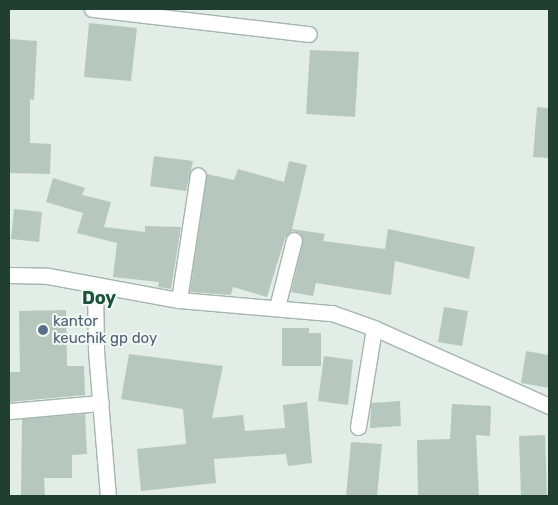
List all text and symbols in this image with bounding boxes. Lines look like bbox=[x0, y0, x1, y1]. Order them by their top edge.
district label: Doy bbox=[82, 287, 116, 309]
place label: kantor keuchik gp doy bbox=[53, 312, 157, 347]
marker: kantor keuchik gp doy bbox=[37, 324, 49, 336]

